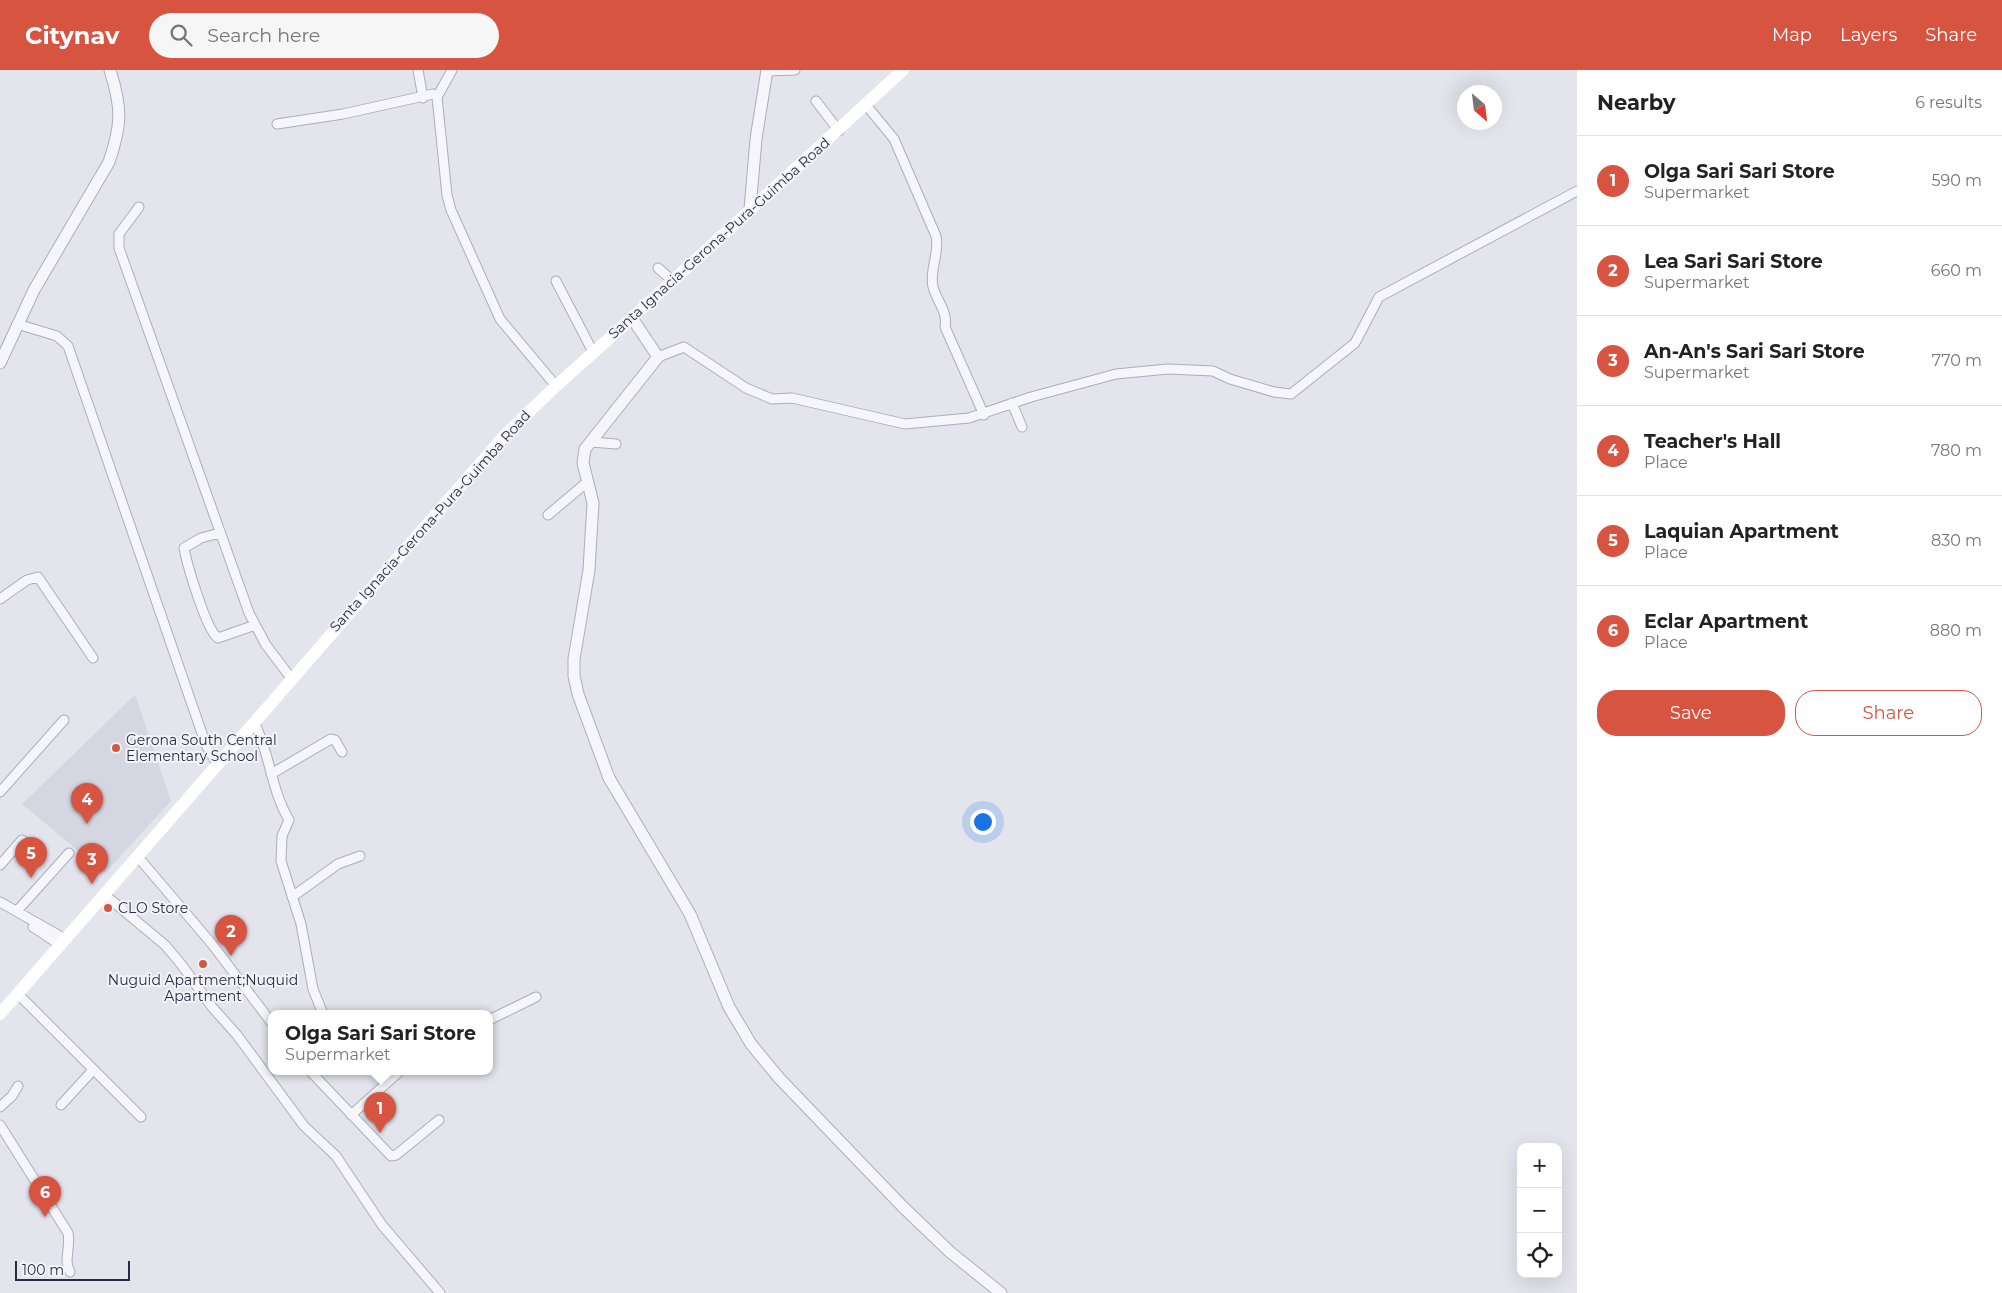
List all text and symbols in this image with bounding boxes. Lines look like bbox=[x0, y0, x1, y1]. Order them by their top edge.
search box bbox=[149, 13, 499, 58]
text: Citynav bbox=[25, 21, 119, 50]
icon: search bbox=[167, 21, 195, 49]
text: Search here bbox=[207, 24, 320, 47]
text: Map bbox=[1772, 24, 1812, 46]
text: Layers bbox=[1840, 24, 1897, 46]
text: Share bbox=[1925, 24, 1977, 46]
north arrow bbox=[1457, 85, 1502, 130]
text: Nearby bbox=[1597, 90, 1676, 115]
text: 6 results bbox=[1915, 93, 1982, 112]
street label: Santa Ignacia-Gerona-Pura-Guimba Road bbox=[604, 134, 834, 342]
text: Olga Sari Sari Store bbox=[1644, 160, 1835, 183]
text: 1 bbox=[1610, 171, 1616, 190]
text: 590 m bbox=[1931, 171, 1982, 190]
text: Supermarket bbox=[1644, 183, 1750, 202]
text: Lea Sari Sari Store bbox=[1644, 250, 1823, 273]
text: 2 bbox=[1608, 261, 1618, 280]
text: 660 m bbox=[1931, 261, 1982, 280]
text: Supermarket bbox=[1644, 273, 1750, 292]
text: An-An's Sari Sari Store bbox=[1644, 340, 1865, 363]
text: 3 bbox=[1608, 351, 1618, 370]
text: 770 m bbox=[1932, 351, 1982, 370]
text: Supermarket bbox=[1644, 363, 1750, 382]
street label: Santa Ignacia-Gerona-Pura-Guimba Road bbox=[326, 406, 534, 636]
text: Teacher's Hall bbox=[1644, 430, 1781, 453]
text: 4 bbox=[1607, 441, 1619, 460]
text: 780 m bbox=[1931, 441, 1982, 460]
text: Place bbox=[1644, 453, 1688, 472]
text: Laquian Apartment bbox=[1644, 520, 1839, 543]
text: 5 bbox=[1608, 531, 1618, 550]
text: 830 m bbox=[1931, 531, 1982, 550]
text: Place bbox=[1644, 543, 1688, 562]
text: Eclar Apartment bbox=[1644, 610, 1808, 633]
text: 6 bbox=[1608, 621, 1618, 640]
text: 880 m bbox=[1930, 621, 1982, 640]
text: Place bbox=[1644, 633, 1688, 652]
button: Save bbox=[1597, 690, 1785, 736]
button: Share bbox=[1795, 690, 1982, 736]
place label: Gerona South Central Elementary School bbox=[126, 731, 277, 765]
marker: Gerona South Central Elementary School bbox=[110, 742, 122, 754]
pin: 4 bbox=[71, 783, 103, 824]
your location bbox=[970, 809, 996, 835]
pin: 5 bbox=[15, 837, 47, 878]
pin: 3 bbox=[76, 843, 108, 884]
place label: CLO Store bbox=[118, 899, 188, 917]
marker: CLO Store bbox=[102, 902, 114, 914]
pin: 2 bbox=[215, 915, 247, 956]
marker: Nuguid Apartment;Nuquid Apartment bbox=[197, 958, 209, 970]
place label: Nuguid Apartment;Nuquid Apartment bbox=[108, 971, 298, 1005]
popup bbox=[268, 1010, 493, 1075]
text: Olga Sari Sari Store bbox=[285, 1022, 476, 1045]
text: Supermarket bbox=[285, 1045, 391, 1064]
pin: 1 bbox=[364, 1092, 396, 1133]
map controls bbox=[1517, 1143, 1562, 1278]
button: + bbox=[1517, 1143, 1562, 1188]
pin: 6 bbox=[29, 1176, 61, 1217]
button: − bbox=[1517, 1188, 1562, 1233]
button: locate bbox=[1517, 1233, 1562, 1278]
scale bar bbox=[15, 1258, 130, 1281]
text: 100 m bbox=[22, 1261, 64, 1279]

